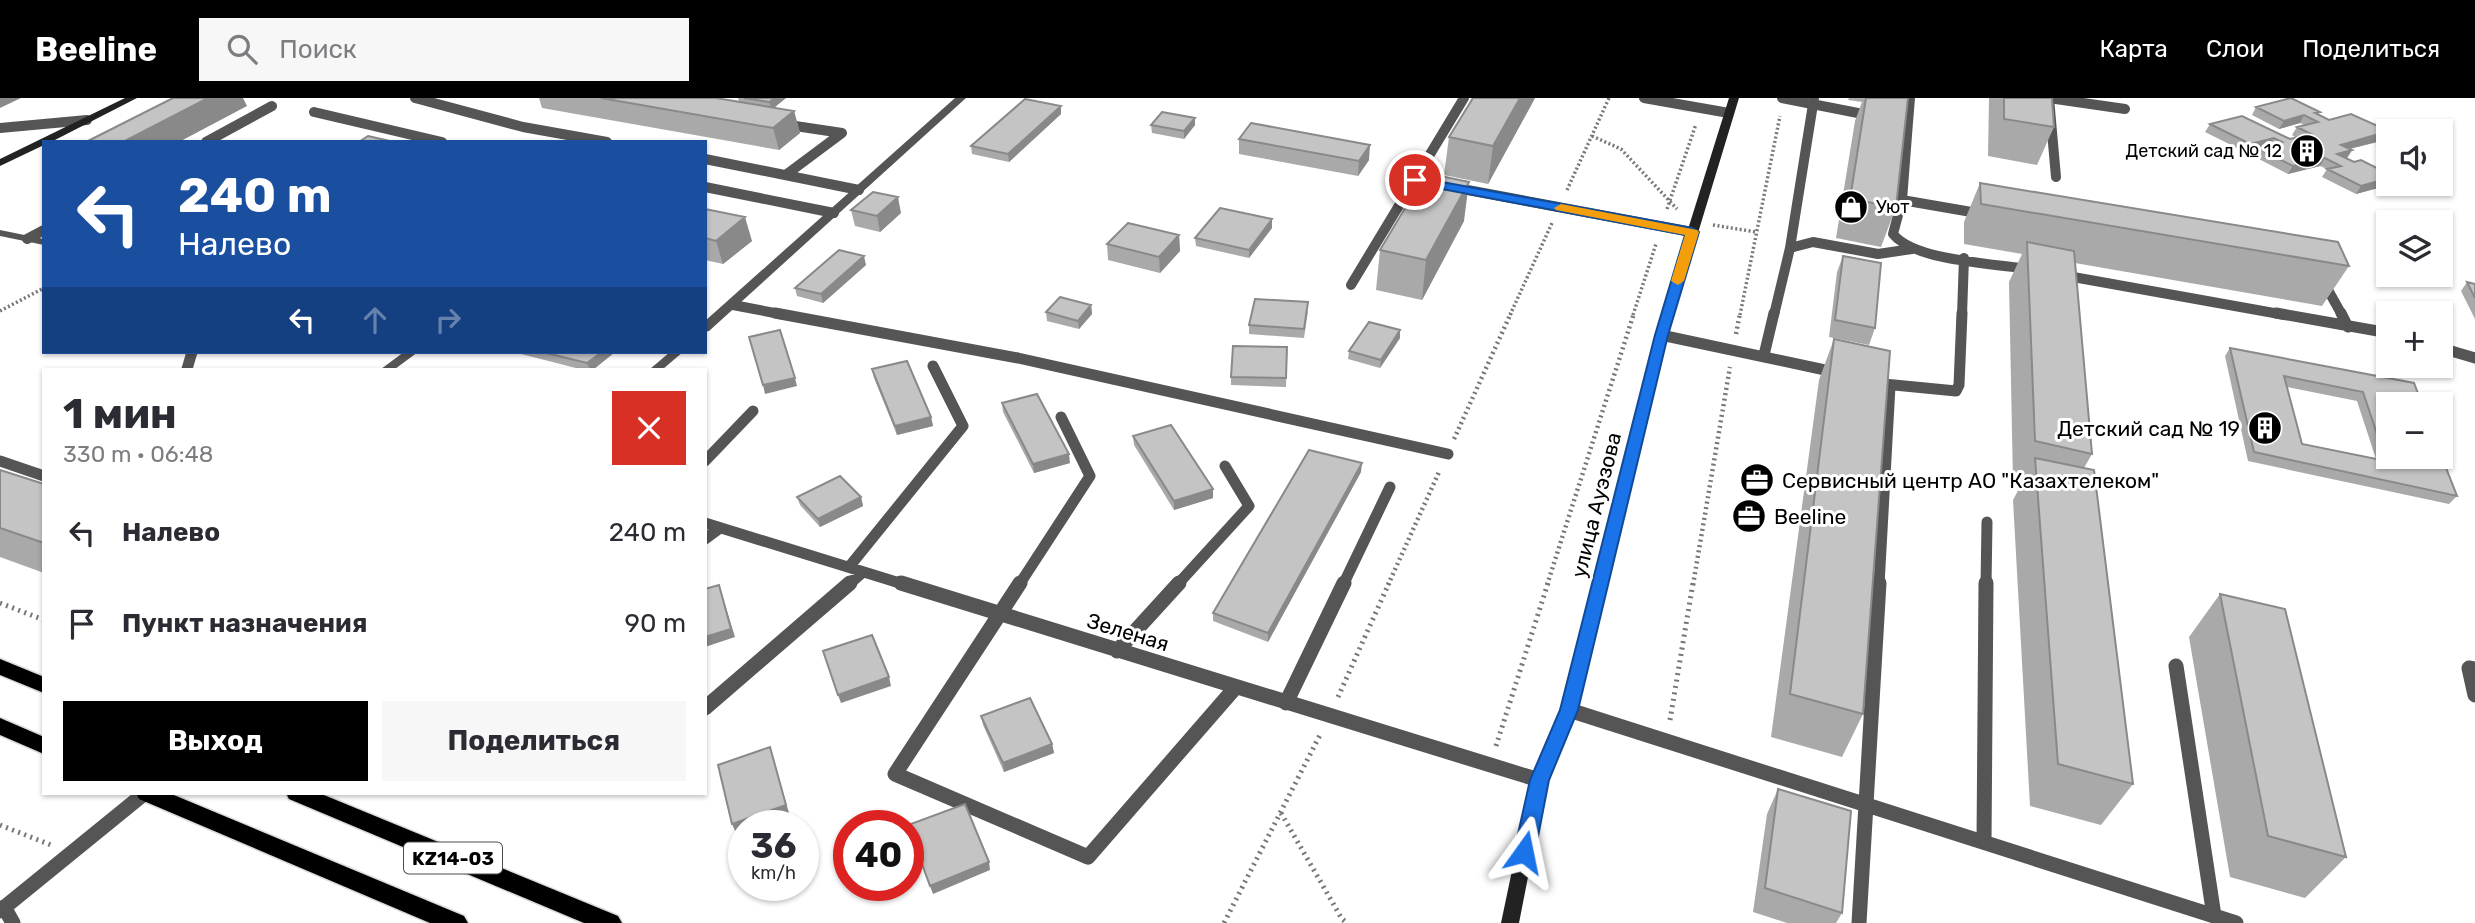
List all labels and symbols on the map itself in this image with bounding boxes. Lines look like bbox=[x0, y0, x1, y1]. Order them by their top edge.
building icon: Детский сад № 12 bbox=[2288, 132, 2326, 170]
place label: Детский сад № 12 bbox=[2125, 140, 2282, 162]
pin bbox=[1385, 150, 1445, 210]
shop icon: Уют bbox=[1832, 188, 1870, 226]
place label: Уют bbox=[1876, 196, 1909, 218]
building icon: Детский сад № 19 bbox=[2246, 409, 2284, 447]
place label: Детский сад № 19 bbox=[2057, 416, 2240, 441]
street label: улица Ауэзова bbox=[1566, 430, 1626, 580]
office icon: Сервисный центр АО "Казахтелеком" bbox=[1738, 461, 1776, 499]
place label: Сервисный центр АО "Казахтелеком" bbox=[1782, 468, 2159, 493]
office icon: Beeline bbox=[1730, 497, 1768, 535]
place label: Beeline bbox=[1774, 504, 1846, 529]
street label: Зеленая bbox=[1084, 608, 1172, 656]
speed limit sign: 40 bbox=[833, 810, 924, 901]
position arrow bbox=[1487, 815, 1561, 889]
road number: KZ14-03 bbox=[404, 842, 502, 874]

